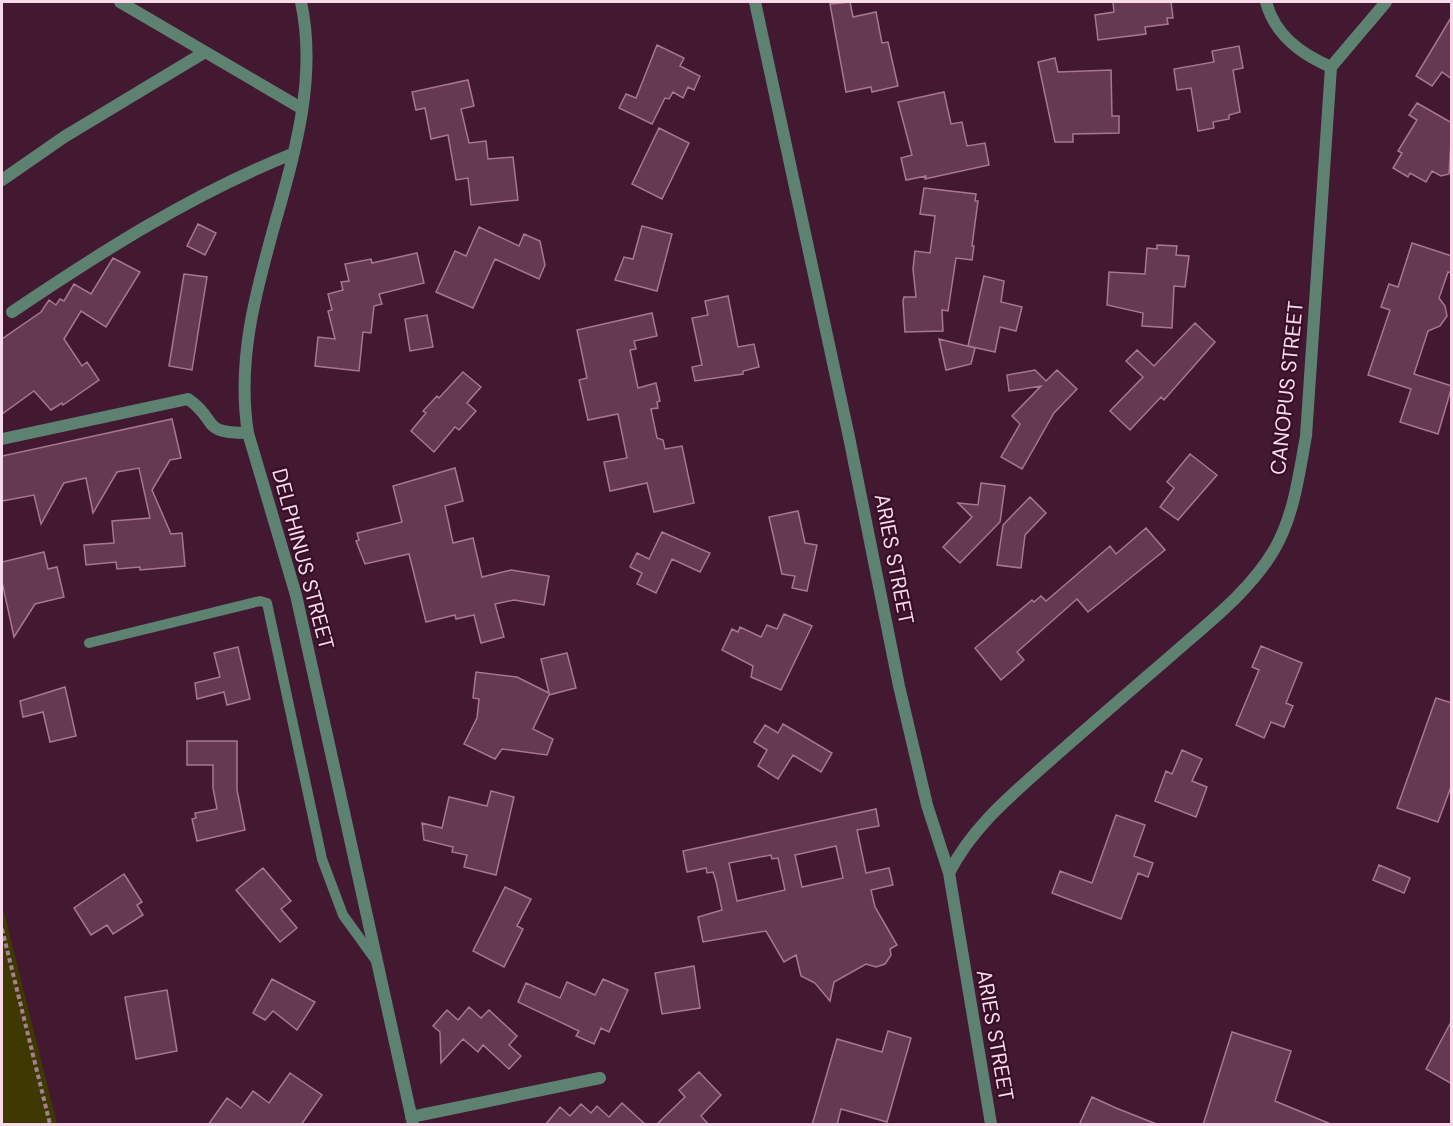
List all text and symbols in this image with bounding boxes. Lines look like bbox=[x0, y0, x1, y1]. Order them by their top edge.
street label: CANOPUS STREET bbox=[1264, 299, 1310, 476]
street label: DELPHINUS STREET bbox=[265, 465, 341, 653]
street label: ARIES STREET bbox=[868, 491, 920, 627]
street label: ARIES STREET bbox=[970, 967, 1020, 1103]

